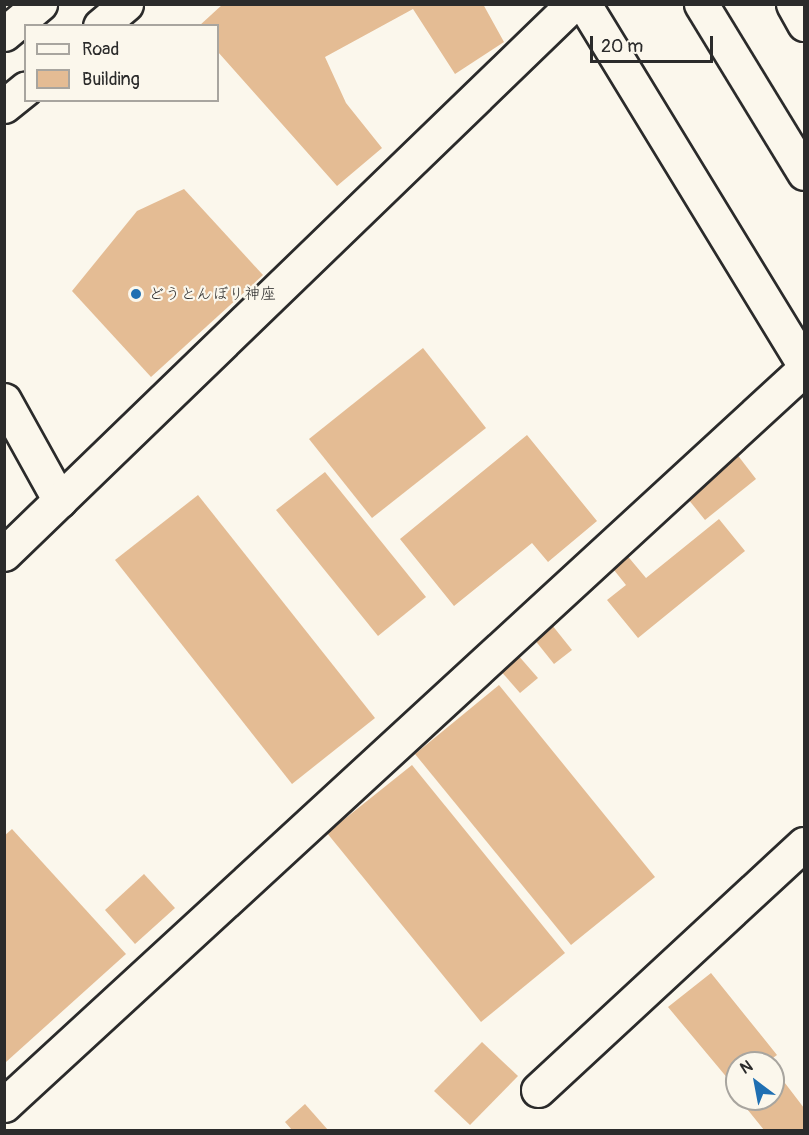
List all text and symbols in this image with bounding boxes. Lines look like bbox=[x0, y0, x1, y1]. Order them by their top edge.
legend bbox=[24, 24, 219, 102]
scale bar bbox=[593, 24, 716, 62]
text: 20 m bbox=[601, 35, 643, 58]
text: Road bbox=[82, 38, 119, 61]
text: Building bbox=[82, 68, 140, 91]
place label: どうとんぼり神座 bbox=[148, 284, 276, 304]
marker: どうとんぼり神座 bbox=[129, 287, 143, 301]
north arrow bbox=[725, 1051, 785, 1111]
text: N bbox=[737, 1056, 756, 1079]

